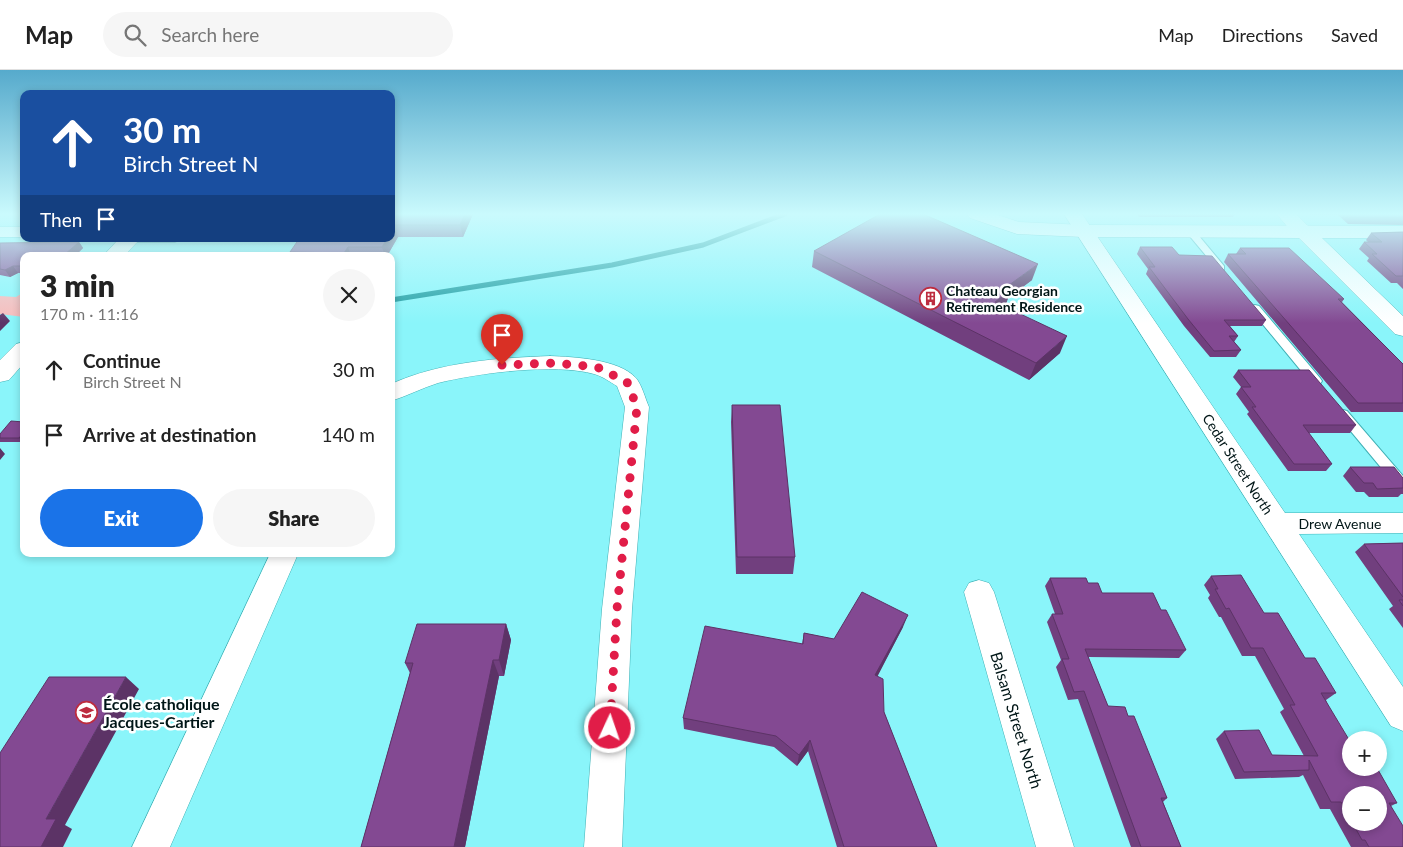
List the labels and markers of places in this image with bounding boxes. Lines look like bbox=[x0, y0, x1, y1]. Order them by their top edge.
place label: Chateau Georgian Retirement Residence bbox=[946, 282, 1083, 315]
building icon: Chateau Georgian Retirement Residence bbox=[918, 286, 942, 310]
pin bbox=[481, 314, 523, 365]
place label: École catholique Jacques-Cartier bbox=[103, 694, 220, 731]
school or university icon: École catholique Jacques-Cartier bbox=[75, 700, 99, 724]

